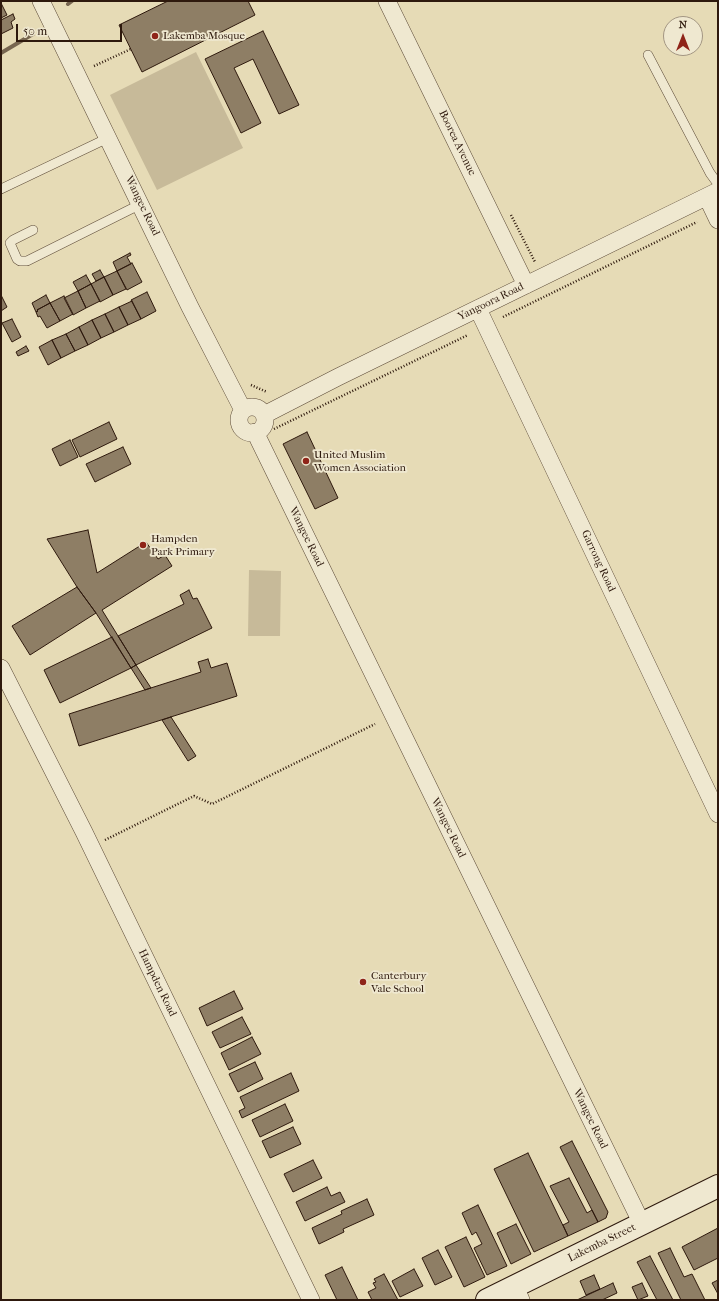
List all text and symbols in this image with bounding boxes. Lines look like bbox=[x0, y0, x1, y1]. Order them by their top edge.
scale bar bbox=[18, 16, 124, 42]
north arrow bbox=[663, 16, 703, 56]
text: N bbox=[679, 18, 687, 31]
text: 50 m bbox=[23, 24, 47, 38]
place label: Lakemba Mosque bbox=[163, 29, 245, 43]
marker: Lakemba Mosque bbox=[150, 31, 160, 41]
street label: Boorea Avenue bbox=[435, 108, 479, 178]
street label: Wangee Road bbox=[122, 174, 162, 238]
street label: Yangoora Road bbox=[456, 280, 526, 324]
place label: United Muslim Women Association bbox=[314, 448, 406, 474]
marker: United Muslim Women Association bbox=[301, 456, 311, 466]
street label: Wangee Road bbox=[286, 505, 326, 569]
street label: Garrong Road bbox=[578, 528, 618, 594]
place label: Hampden Park Primary bbox=[151, 532, 215, 558]
marker: Hampden Park Primary bbox=[138, 540, 148, 550]
street label: Wangee Road bbox=[428, 796, 468, 860]
street label: Hampden Road bbox=[135, 947, 179, 1019]
place label: Canterbury Vale School bbox=[371, 969, 426, 995]
marker: Canterbury Vale School bbox=[358, 977, 368, 987]
street label: Wangee Road bbox=[570, 1087, 610, 1151]
street label: Lakemba Street bbox=[566, 1221, 638, 1265]

